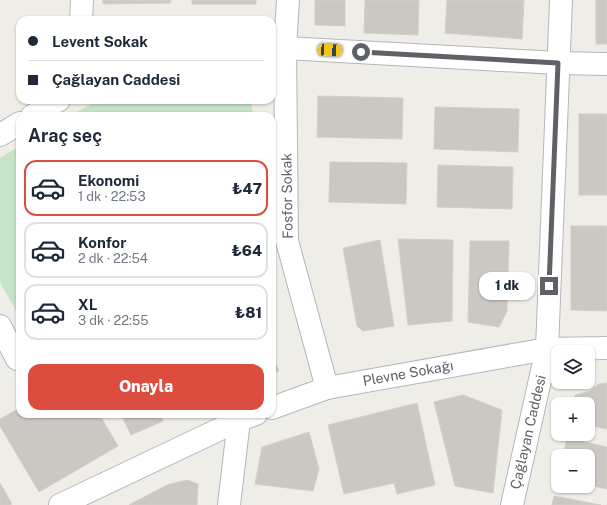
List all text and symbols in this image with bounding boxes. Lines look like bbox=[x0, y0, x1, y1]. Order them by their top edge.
text: Levent Sokak bbox=[52, 33, 148, 50]
car bbox=[318, 43, 342, 57]
route start bbox=[352, 43, 370, 61]
text: Çağlayan Caddesi bbox=[52, 71, 180, 88]
text: Araç seç bbox=[28, 125, 102, 146]
street label: Fosfor Sokak bbox=[278, 153, 296, 239]
icon: car bbox=[30, 170, 66, 206]
text: Ekonomi bbox=[78, 172, 139, 189]
text: ₺47 bbox=[232, 180, 262, 197]
text: 1 dk · 22:53 bbox=[78, 189, 146, 204]
icon: car bbox=[30, 232, 66, 268]
text: Konfor bbox=[78, 234, 126, 251]
text: ₺64 bbox=[231, 242, 262, 259]
text: 2 dk · 22:54 bbox=[78, 251, 148, 266]
callout: 1 dk bbox=[479, 272, 535, 300]
route end bbox=[540, 277, 558, 295]
text: 1 dk bbox=[495, 278, 519, 293]
icon: car bbox=[30, 294, 66, 330]
text: XL bbox=[78, 296, 97, 313]
text: ₺81 bbox=[235, 304, 262, 321]
text: 3 dk · 22:55 bbox=[78, 313, 149, 328]
map controls bbox=[551, 345, 595, 493]
button: layers bbox=[551, 345, 595, 389]
street label: Plevne Sokağı bbox=[361, 357, 455, 389]
button: Onayla bbox=[28, 364, 264, 410]
street label: Çağlayan Caddesi bbox=[507, 373, 549, 491]
button: + bbox=[551, 397, 595, 441]
button: − bbox=[551, 449, 595, 493]

